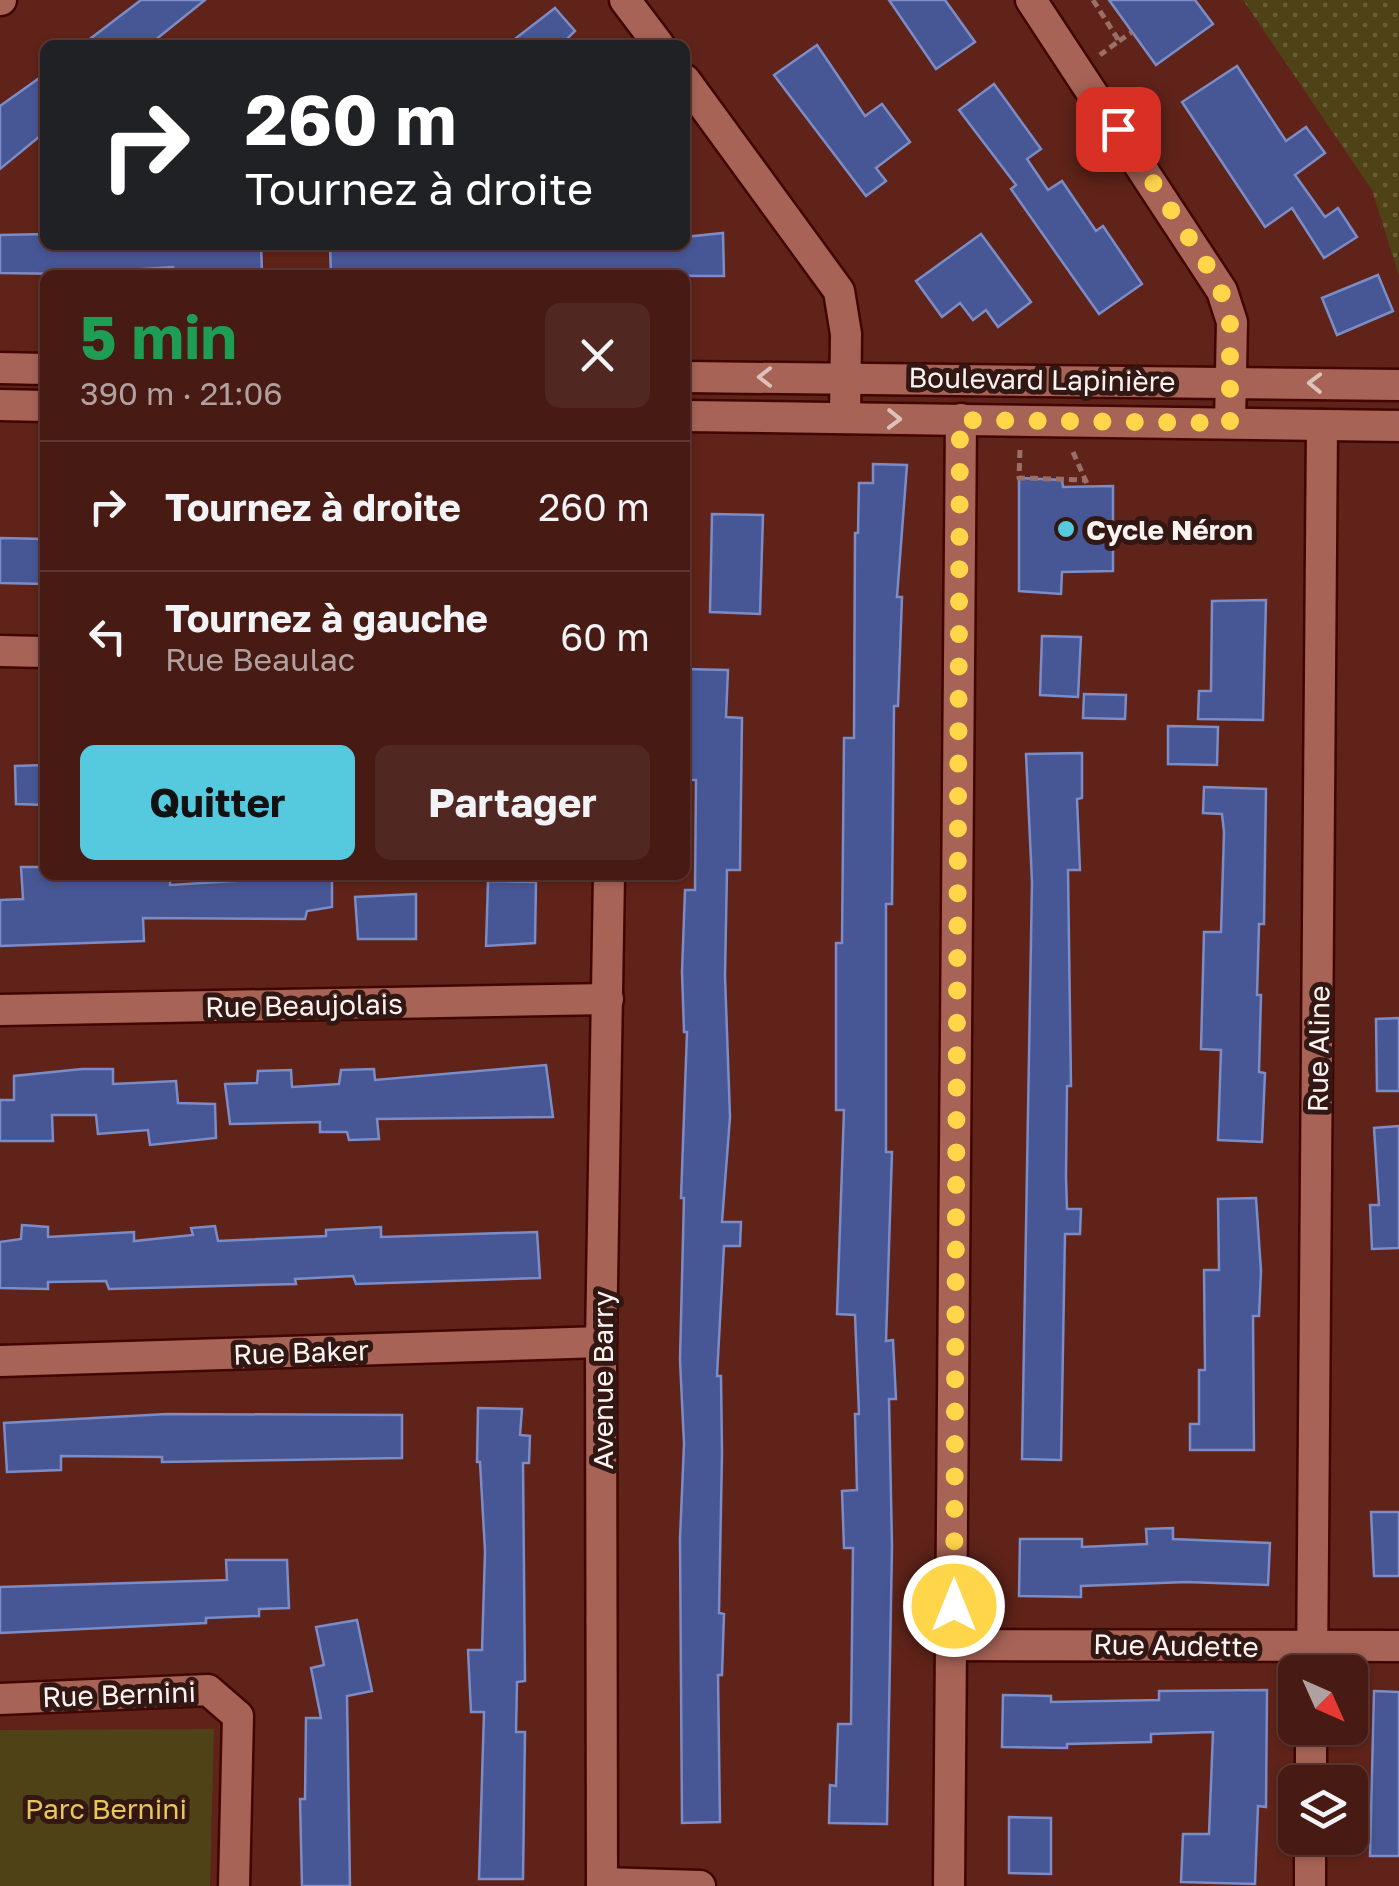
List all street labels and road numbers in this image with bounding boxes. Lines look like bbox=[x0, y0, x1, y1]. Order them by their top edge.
street label: Boulevard Lapinière bbox=[908, 360, 1176, 398]
street label: Rue Aline bbox=[1300, 985, 1336, 1113]
street label: Rue Beaujolais bbox=[205, 987, 403, 1023]
street label: Avenue Barry bbox=[586, 1290, 619, 1469]
street label: Rue Baker bbox=[233, 1333, 369, 1371]
street label: Rue Audette bbox=[1093, 1627, 1259, 1663]
street label: Rue Bernini bbox=[41, 1675, 197, 1713]

